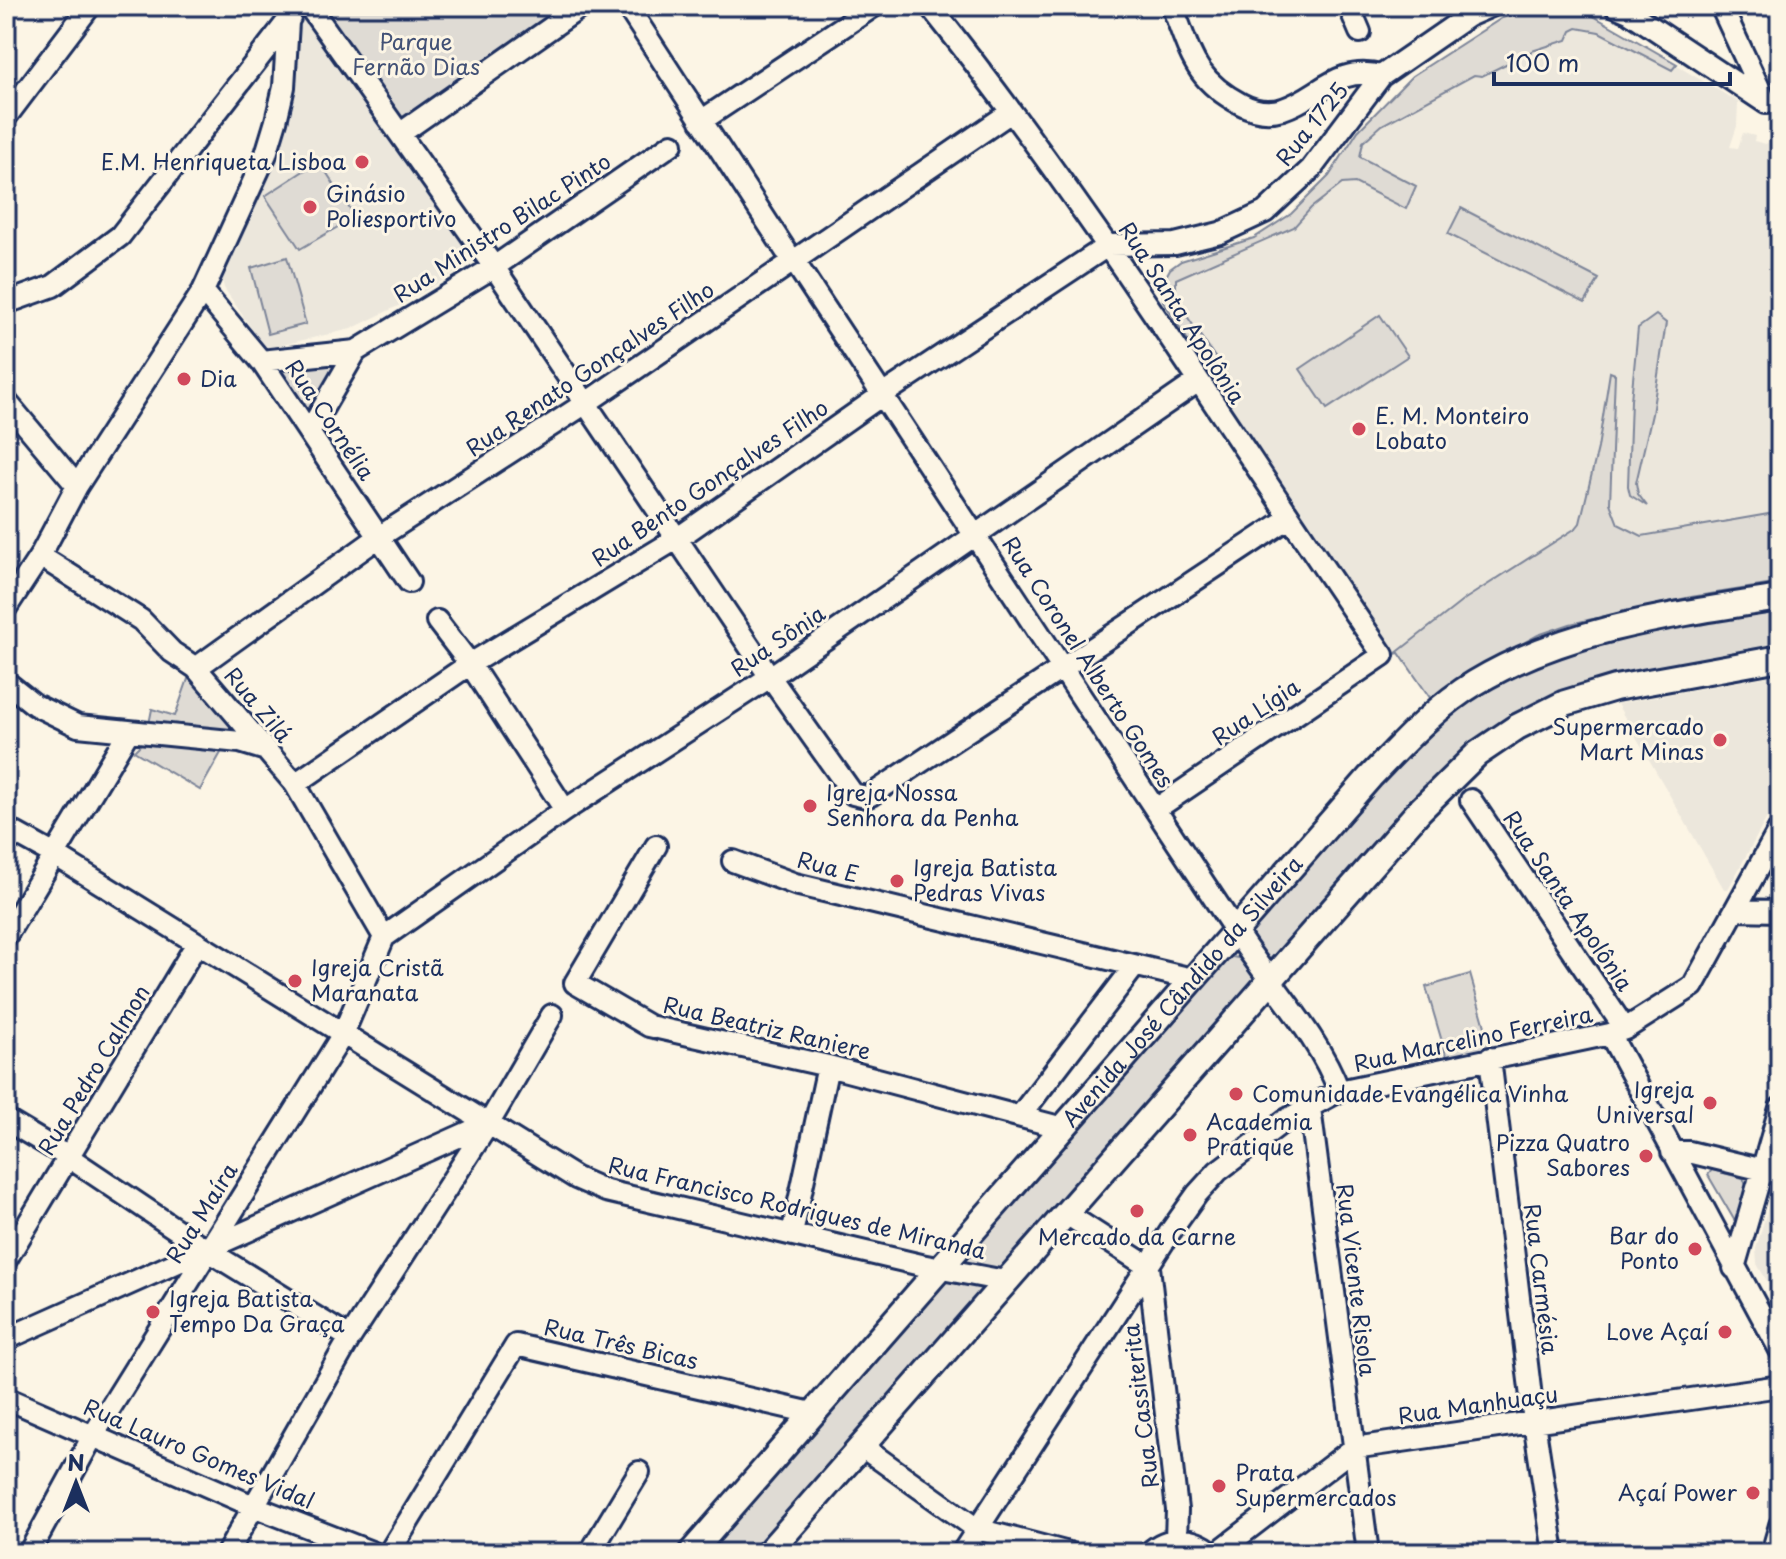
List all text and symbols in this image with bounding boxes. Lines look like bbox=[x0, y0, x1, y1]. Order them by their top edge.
park label: Parque Fernão Dias bbox=[352, 24, 480, 82]
scale bar bbox=[1494, 36, 1730, 86]
text: 100 m bbox=[1506, 44, 1579, 80]
street label: Rua 1725 bbox=[1267, 74, 1355, 172]
place label: E.M. Henriqueta Lisboa bbox=[101, 144, 346, 177]
street label: Rua Ministro Bilac Pinto bbox=[386, 144, 616, 310]
marker: E.M. Henriqueta Lisboa bbox=[353, 153, 371, 171]
place label: Ginásio Poliesportivo bbox=[326, 176, 456, 234]
marker: Ginásio Poliesportivo bbox=[301, 198, 319, 216]
street label: Rua Santa Apolônia bbox=[1112, 214, 1255, 410]
street label: Rua Renato Gonçalves Filho bbox=[458, 272, 720, 463]
street label: Rua Cornélia bbox=[279, 352, 384, 486]
place label: Dia bbox=[200, 361, 237, 394]
marker: Dia bbox=[175, 370, 193, 388]
street label: Rua Bento Gonçalves Filho bbox=[584, 390, 834, 573]
place label: E. M. Monteiro Lobato bbox=[1375, 398, 1529, 456]
marker: E. M. Monteiro Lobato bbox=[1350, 420, 1368, 438]
street label: Rua Coronel Alberto Gomes bbox=[995, 529, 1183, 793]
street label: Rua Sônia bbox=[723, 596, 832, 684]
street label: Rua Zilá bbox=[218, 659, 301, 749]
street label: Rua Lígia bbox=[1205, 669, 1306, 752]
place label: Supermercado Mart Minas bbox=[1553, 709, 1704, 767]
marker: Supermercado Mart Minas bbox=[1711, 731, 1729, 749]
place label: Igreja Nossa Senhora da Penha bbox=[826, 775, 1019, 833]
marker: Igreja Nossa Senhora da Penha bbox=[801, 797, 819, 815]
street label: Rua Santa Apolônia bbox=[1496, 803, 1642, 998]
street label: Rua E bbox=[794, 842, 863, 890]
street label: Avenida José Cândido da Silveira bbox=[1053, 847, 1310, 1133]
place label: Igreja Batista Pedras Vivas bbox=[913, 850, 1057, 908]
marker: Igreja Batista Pedras Vivas bbox=[888, 872, 906, 890]
place label: Igreja Cristã Maranata bbox=[311, 950, 444, 1008]
marker: Igreja Cristã Maranata bbox=[286, 972, 304, 990]
street label: Rua Pedro Calmon bbox=[29, 978, 157, 1161]
street label: Rua Beatriz Raniere bbox=[660, 987, 874, 1066]
street label: Rua Marcelino Ferreira bbox=[1350, 996, 1595, 1079]
place label: Igreja Universal bbox=[1595, 1072, 1694, 1130]
place label: Comunidade Evangélica Vinha bbox=[1252, 1076, 1569, 1109]
marker: Comunidade Evangélica Vinha bbox=[1227, 1085, 1245, 1103]
marker: Igreja Universal bbox=[1701, 1094, 1719, 1112]
place label: Academia Pratique bbox=[1206, 1104, 1313, 1162]
place label: Pizza Quatro Sabores bbox=[1496, 1125, 1630, 1183]
marker: Academia Pratique bbox=[1181, 1126, 1199, 1144]
street label: Rua Francisco Rodrigues de Miranda bbox=[605, 1147, 990, 1266]
marker: Pizza Quatro Sabores bbox=[1637, 1147, 1655, 1165]
street label: Rua Maíra bbox=[157, 1155, 245, 1269]
street label: Rua Vicente Risola bbox=[1329, 1182, 1386, 1378]
marker: Mercado da Carne bbox=[1128, 1202, 1146, 1220]
street label: Rua Carmésia bbox=[1517, 1202, 1568, 1356]
place label: Bar do Ponto bbox=[1609, 1218, 1679, 1276]
place label: Mercado da Carne bbox=[1038, 1219, 1236, 1252]
marker: Bar do Ponto bbox=[1686, 1240, 1704, 1258]
place label: Igreja Batista Tempo Da Graça bbox=[169, 1281, 345, 1339]
marker: Igreja Batista Tempo Da Graça bbox=[144, 1303, 162, 1321]
street label: Rua Três Bicas bbox=[541, 1309, 701, 1376]
place label: Love Açaí bbox=[1606, 1314, 1710, 1347]
street label: Rua Cassiterita bbox=[1113, 1322, 1166, 1490]
marker: Love Açaí bbox=[1716, 1323, 1734, 1341]
street label: Rua Manhuaçu bbox=[1396, 1376, 1560, 1431]
street label: Rua Lauro Gomes Vidal bbox=[79, 1389, 320, 1516]
north arrow bbox=[36, 1443, 116, 1523]
text: N bbox=[67, 1445, 85, 1478]
place label: Prata Supermercados bbox=[1235, 1455, 1397, 1513]
place label: Açaí Power bbox=[1618, 1475, 1738, 1508]
marker: Prata Supermercados bbox=[1210, 1477, 1228, 1495]
marker: Açaí Power bbox=[1744, 1484, 1762, 1502]

